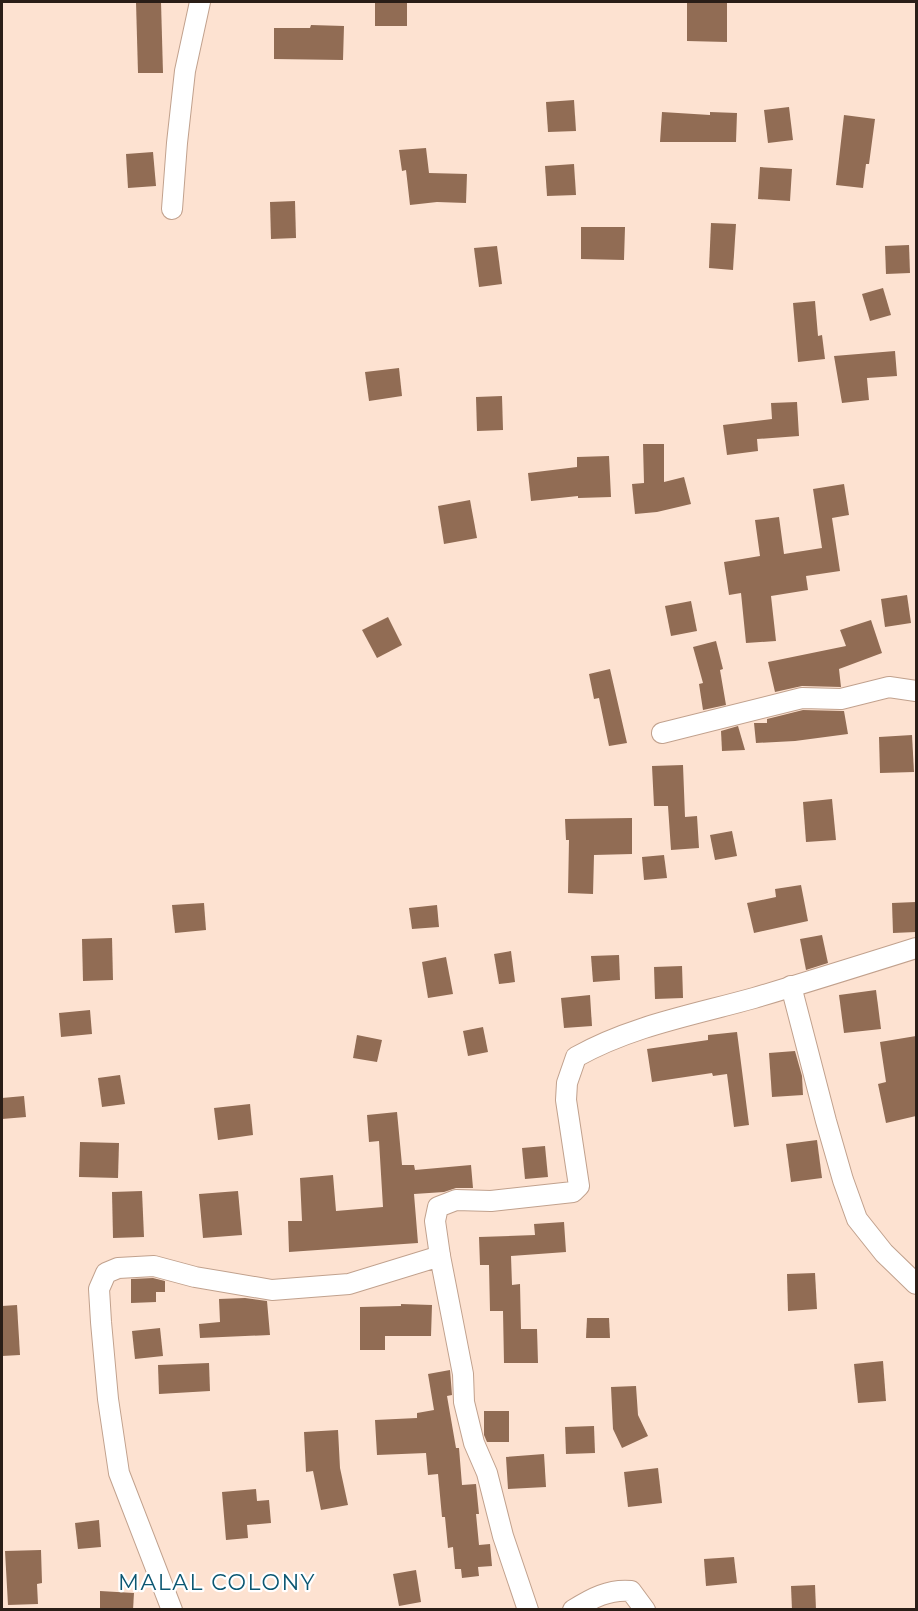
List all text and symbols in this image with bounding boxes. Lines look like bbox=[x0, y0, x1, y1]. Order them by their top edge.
district label: MALAL COLONY bbox=[118, 1569, 316, 1596]

